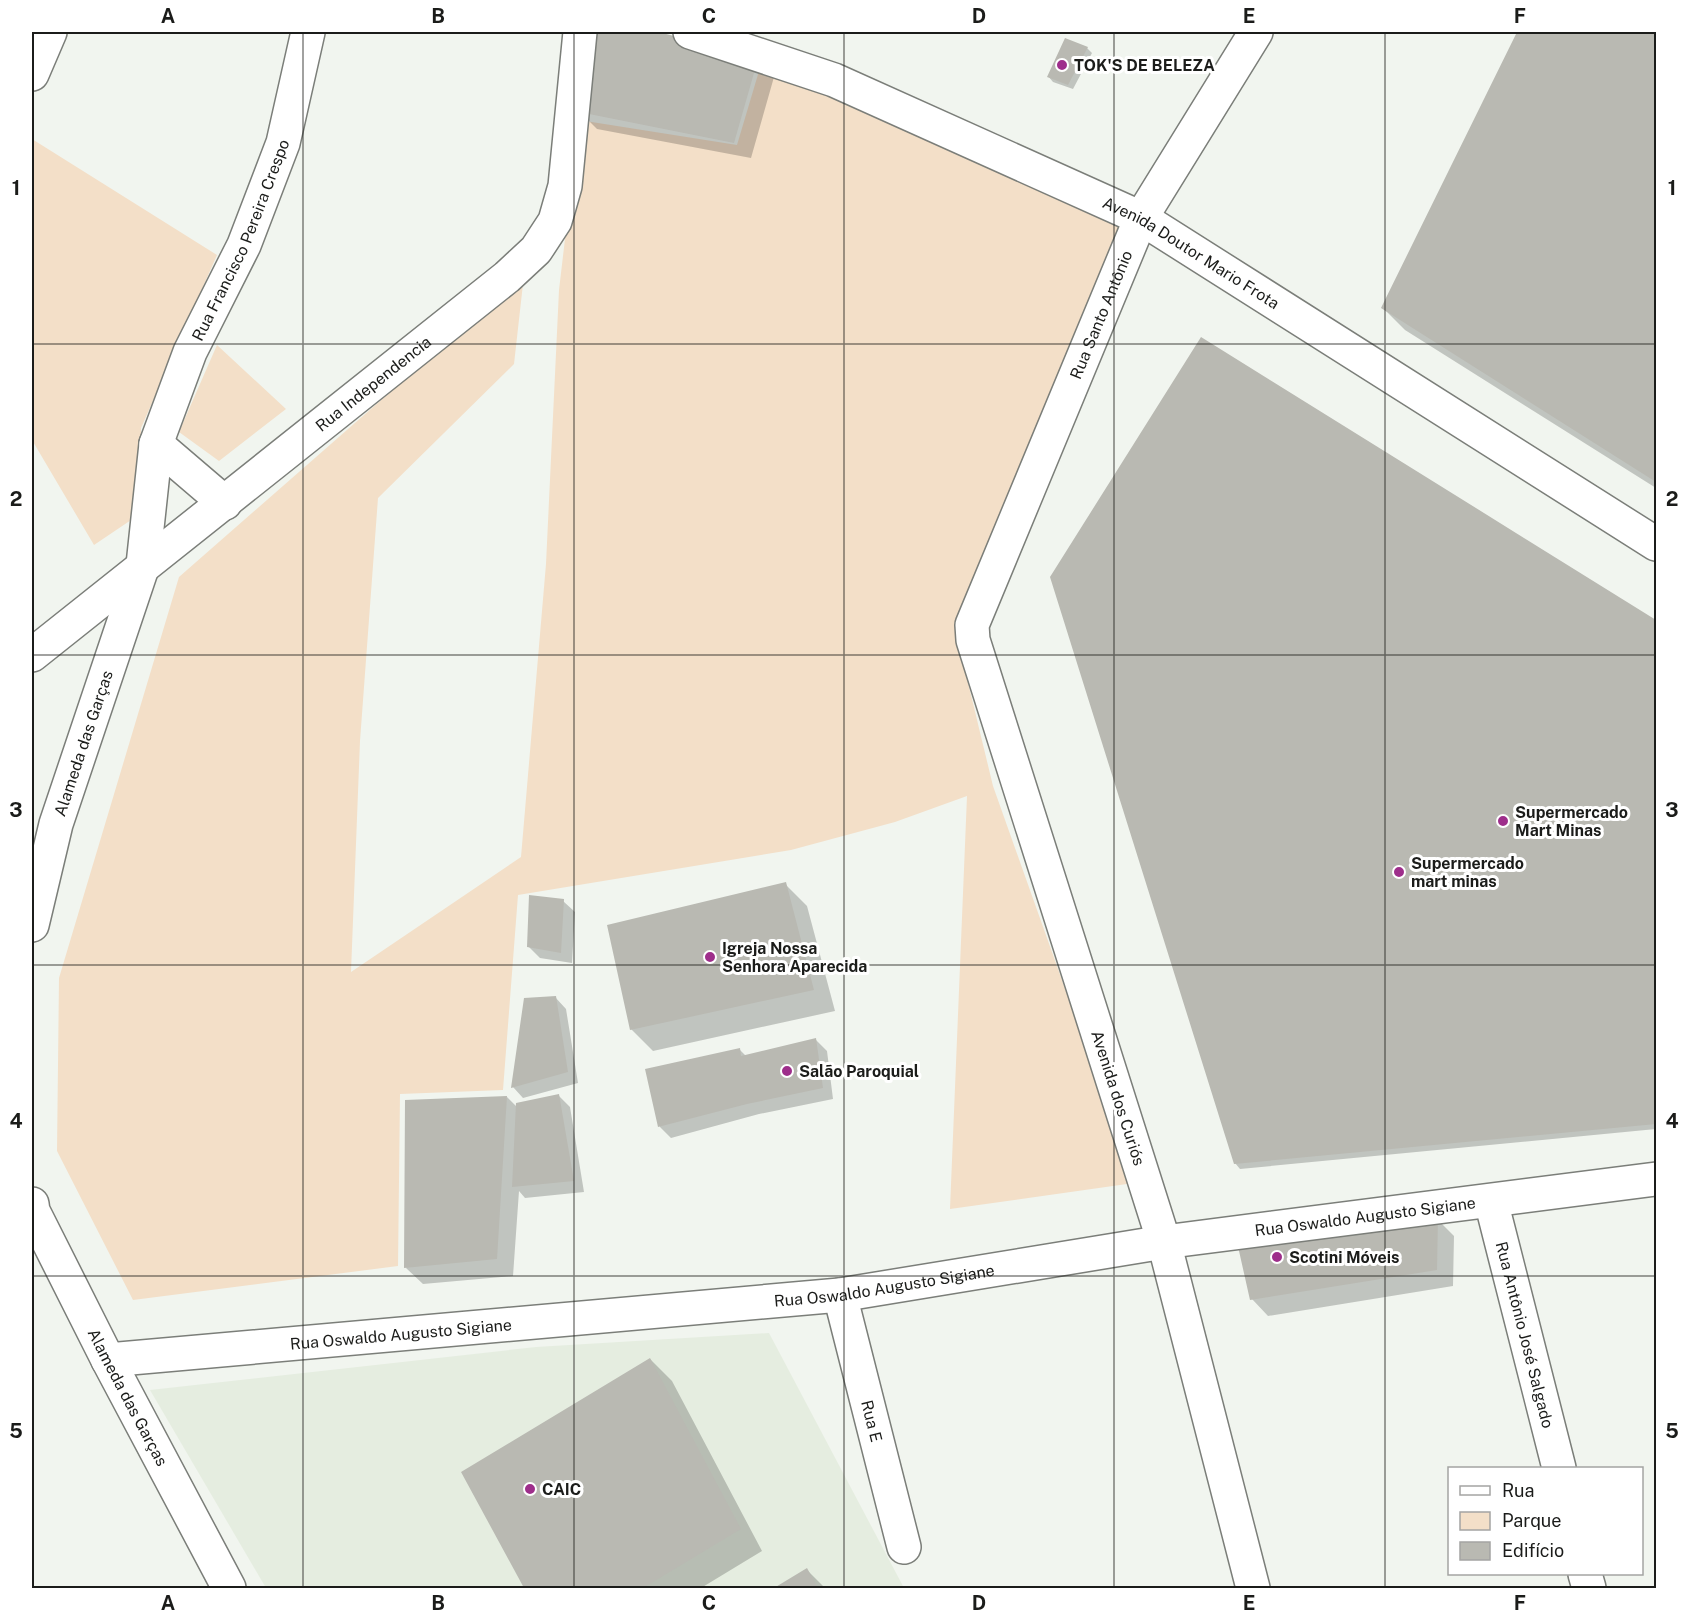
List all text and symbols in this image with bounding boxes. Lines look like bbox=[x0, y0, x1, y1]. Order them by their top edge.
text: A bbox=[161, 4, 175, 28]
text: B bbox=[431, 4, 445, 28]
text: C bbox=[702, 4, 716, 28]
text: D bbox=[972, 4, 986, 28]
text: E bbox=[1243, 4, 1255, 28]
text: F bbox=[1514, 4, 1526, 28]
place label: TOK'S DE BELEZA bbox=[1074, 56, 1215, 75]
marker: TOK'S DE BELEZA bbox=[1055, 58, 1069, 72]
street label: Rua Francisco Pereira Crespo bbox=[188, 136, 293, 344]
text: 1 bbox=[12, 176, 20, 200]
text: 1 bbox=[1668, 176, 1676, 200]
street label: Avenida Doutor Mario Frota bbox=[1100, 193, 1283, 313]
street label: Rua Santo Antônio bbox=[1066, 247, 1136, 382]
street label: Rua Independencia bbox=[312, 332, 435, 435]
text: 2 bbox=[10, 487, 22, 511]
text: 2 bbox=[1666, 487, 1678, 511]
street label: Alameda das Garças bbox=[50, 668, 116, 819]
text: 3 bbox=[9, 798, 23, 822]
text: 3 bbox=[1665, 798, 1679, 822]
place label: Supermercado Mart Minas bbox=[1515, 803, 1628, 840]
marker: Supermercado Mart Minas bbox=[1496, 814, 1510, 828]
place label: Supermercado mart minas bbox=[1411, 854, 1524, 891]
marker: Supermercado mart minas bbox=[1392, 865, 1406, 879]
place label: Igreja Nossa Senhora Aparecida bbox=[722, 939, 867, 976]
marker: Igreja Nossa Senhora Aparecida bbox=[703, 950, 717, 964]
street label: Avenida dos Curiós bbox=[1087, 1028, 1149, 1168]
place label: Salão Paroquial bbox=[799, 1062, 919, 1081]
marker: Salão Paroquial bbox=[780, 1064, 794, 1078]
text: 4 bbox=[9, 1109, 23, 1133]
text: 4 bbox=[1665, 1109, 1679, 1133]
street label: Rua Oswaldo Augusto Sigiane bbox=[1254, 1193, 1477, 1240]
street label: Rua Antônio José Salgado bbox=[1492, 1239, 1558, 1430]
place label: Scotini Móveis bbox=[1289, 1248, 1399, 1267]
marker: Scotini Móveis bbox=[1270, 1250, 1284, 1264]
street label: Rua Oswaldo Augusto Sigiane bbox=[773, 1260, 996, 1310]
street label: Rua Oswaldo Augusto Sigiane bbox=[289, 1315, 513, 1353]
street label: Alameda das Garças bbox=[84, 1325, 172, 1469]
street label: Rua E bbox=[858, 1398, 886, 1444]
text: 5 bbox=[9, 1419, 23, 1443]
text: 5 bbox=[1665, 1419, 1679, 1443]
legend bbox=[1448, 1467, 1643, 1575]
place label: CAIC bbox=[542, 1480, 581, 1499]
text: Rua bbox=[1502, 1480, 1534, 1501]
marker: CAIC bbox=[523, 1482, 537, 1496]
text: Parque bbox=[1502, 1510, 1562, 1531]
text: Edifício bbox=[1502, 1540, 1564, 1561]
text: A bbox=[161, 1591, 175, 1615]
text: B bbox=[431, 1591, 445, 1615]
text: C bbox=[702, 1591, 716, 1615]
text: D bbox=[972, 1591, 986, 1615]
text: E bbox=[1243, 1591, 1255, 1615]
text: F bbox=[1514, 1591, 1526, 1615]

